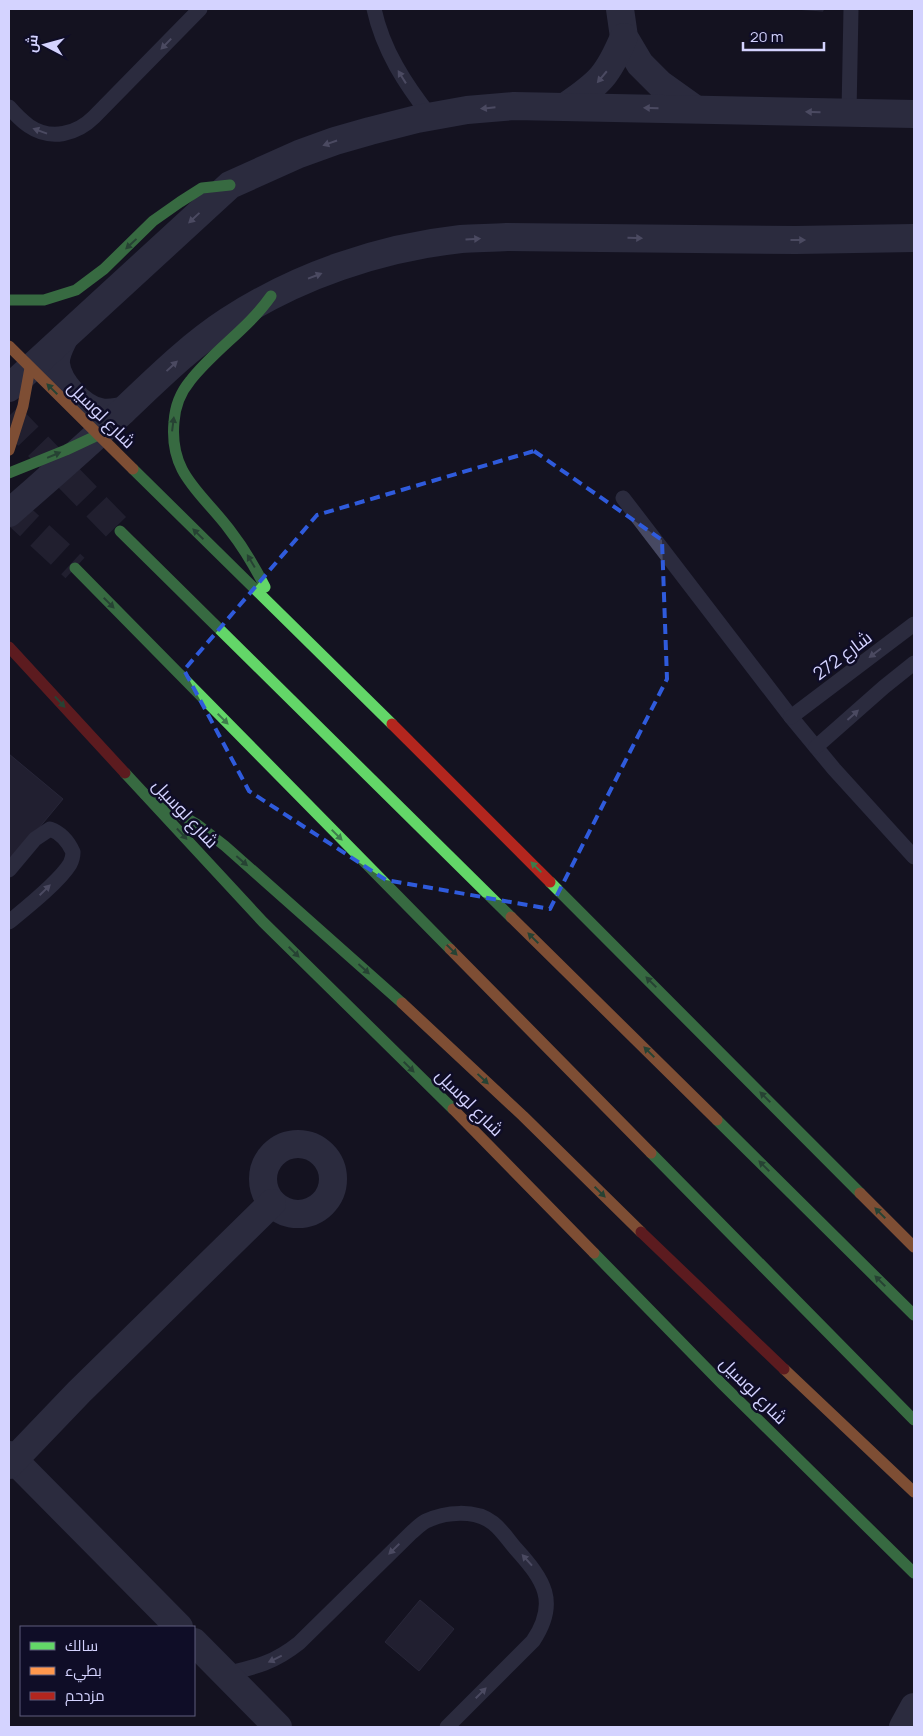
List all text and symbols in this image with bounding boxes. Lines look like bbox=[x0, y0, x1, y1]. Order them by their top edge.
north arrow bbox=[20, 20, 70, 70]
scale bar bbox=[743, 20, 824, 52]
text: 20 m bbox=[750, 26, 783, 47]
text: ش bbox=[21, 34, 42, 54]
one-way arrow bbox=[160, 37, 172, 49]
one-way arrow bbox=[398, 71, 407, 84]
one-way arrow bbox=[597, 71, 608, 83]
one-way arrow bbox=[642, 104, 658, 112]
one-way arrow bbox=[480, 105, 496, 113]
one-way arrow bbox=[805, 107, 821, 115]
one-way arrow bbox=[32, 127, 47, 135]
one-way arrow bbox=[322, 139, 337, 147]
one-way arrow bbox=[188, 212, 201, 223]
one-way arrow bbox=[465, 234, 481, 242]
one-way arrow bbox=[628, 234, 644, 242]
one-way arrow bbox=[790, 236, 806, 244]
one-way arrow bbox=[126, 238, 138, 250]
one-way arrow bbox=[308, 272, 323, 280]
one-way arrow bbox=[165, 360, 177, 372]
street label: شارع لوسيل bbox=[62, 375, 141, 454]
one-way arrow bbox=[46, 383, 58, 395]
one-way arrow bbox=[169, 416, 177, 432]
one-way arrow bbox=[47, 451, 61, 459]
one-way arrow bbox=[193, 528, 205, 540]
one-way arrow bbox=[246, 554, 255, 567]
one-way arrow bbox=[103, 597, 115, 609]
street label: شارع 272 bbox=[808, 625, 877, 686]
one-way arrow bbox=[869, 648, 882, 659]
one-way arrow bbox=[54, 696, 66, 708]
one-way arrow bbox=[846, 709, 859, 720]
one-way arrow bbox=[217, 713, 229, 725]
street label: شارع لوسيل bbox=[147, 773, 224, 854]
one-way arrow bbox=[176, 828, 188, 840]
one-way arrow bbox=[331, 828, 343, 840]
one-way arrow bbox=[236, 856, 249, 867]
one-way arrow bbox=[530, 861, 542, 873]
one-way arrow bbox=[39, 884, 51, 896]
one-way arrow bbox=[527, 932, 539, 944]
one-way arrow bbox=[445, 944, 457, 956]
one-way arrow bbox=[288, 946, 300, 958]
one-way arrow bbox=[358, 963, 370, 975]
one-way arrow bbox=[645, 976, 657, 988]
one-way arrow bbox=[643, 1047, 655, 1059]
one-way arrow bbox=[403, 1060, 415, 1072]
street label: شارع لوسيل bbox=[430, 1063, 509, 1142]
one-way arrow bbox=[477, 1073, 489, 1085]
one-way arrow bbox=[759, 1092, 771, 1104]
one-way arrow bbox=[759, 1161, 771, 1173]
one-way arrow bbox=[594, 1186, 606, 1198]
one-way arrow bbox=[874, 1207, 886, 1219]
one-way arrow bbox=[874, 1275, 886, 1287]
street label: شارع لوسيل bbox=[714, 1351, 793, 1430]
one-way arrow bbox=[388, 1543, 400, 1555]
one-way arrow bbox=[521, 1554, 532, 1567]
legend bbox=[20, 1626, 195, 1716]
text: سالك bbox=[65, 1635, 98, 1656]
one-way arrow bbox=[268, 1655, 282, 1663]
text: بطيء bbox=[65, 1660, 102, 1683]
text: مزدحم bbox=[65, 1685, 105, 1706]
one-way arrow bbox=[475, 1687, 487, 1699]

